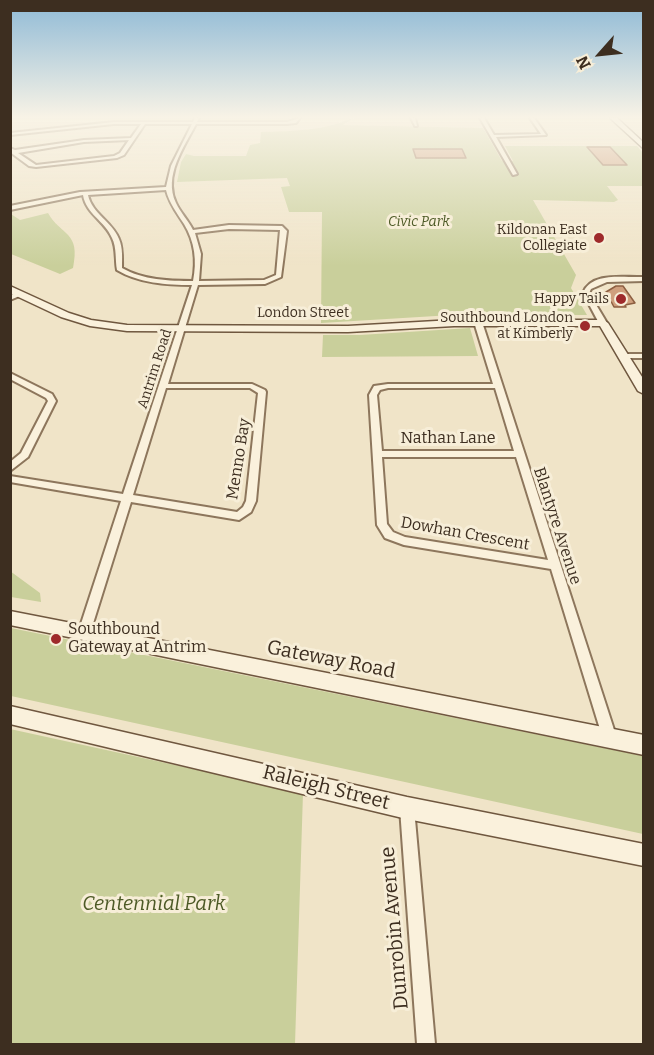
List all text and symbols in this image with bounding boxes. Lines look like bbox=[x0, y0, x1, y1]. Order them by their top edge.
north arrow bbox=[570, 24, 630, 84]
text: N bbox=[572, 53, 595, 72]
park label: Civic Park bbox=[388, 214, 450, 230]
place label: Kildonan East Collegiate bbox=[497, 222, 587, 255]
marker: Kildonan East Collegiate bbox=[592, 231, 606, 245]
place label: Happy Tails bbox=[534, 291, 609, 307]
marker: Happy Tails bbox=[614, 292, 628, 306]
street label: London Street bbox=[257, 305, 349, 321]
place label: Southbound London at Kimberly bbox=[440, 310, 573, 342]
marker: Southbound London at Kimberly bbox=[578, 319, 592, 333]
street label: Antrim Road bbox=[134, 327, 176, 411]
street label: Menno Bay bbox=[223, 417, 255, 501]
street label: Nathan Lane bbox=[400, 429, 496, 449]
street label: Blantyre Avenue bbox=[529, 465, 585, 587]
street label: Dowhan Crescent bbox=[399, 513, 531, 555]
place label: Southbound Gateway at Antrim bbox=[68, 620, 206, 658]
marker: Southbound Gateway at Antrim bbox=[49, 632, 63, 646]
street label: Gateway Road bbox=[265, 636, 397, 684]
street label: Raleigh Street bbox=[260, 761, 392, 815]
street label: Dunrobin Avenue bbox=[376, 845, 414, 1011]
park label: Centennial Park bbox=[82, 892, 226, 916]

